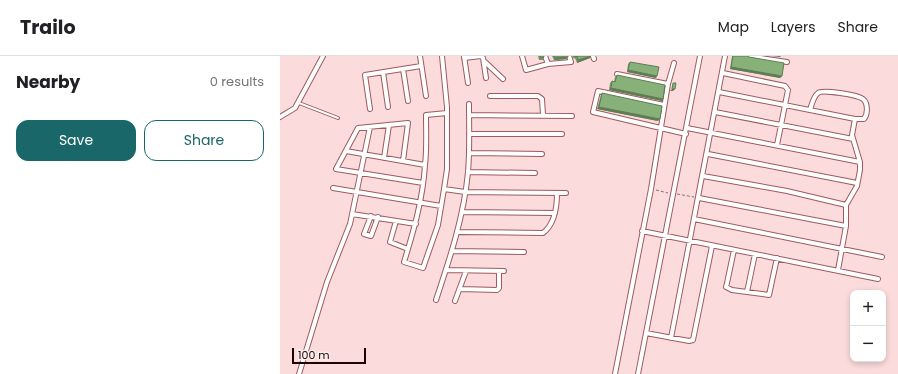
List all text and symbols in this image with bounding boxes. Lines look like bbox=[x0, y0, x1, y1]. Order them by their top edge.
text: Trailo bbox=[20, 14, 76, 41]
text: Map bbox=[718, 17, 749, 37]
text: Layers bbox=[771, 17, 815, 37]
text: Share bbox=[837, 17, 878, 37]
text: Nearby bbox=[16, 70, 80, 94]
text: 0 results bbox=[210, 72, 264, 91]
button: Save bbox=[16, 120, 136, 161]
button: Share bbox=[144, 120, 264, 161]
map controls bbox=[850, 290, 886, 362]
button: + bbox=[850, 290, 886, 326]
button: − bbox=[850, 326, 886, 362]
scale bar bbox=[292, 346, 366, 365]
text: 100 m bbox=[298, 347, 330, 363]

